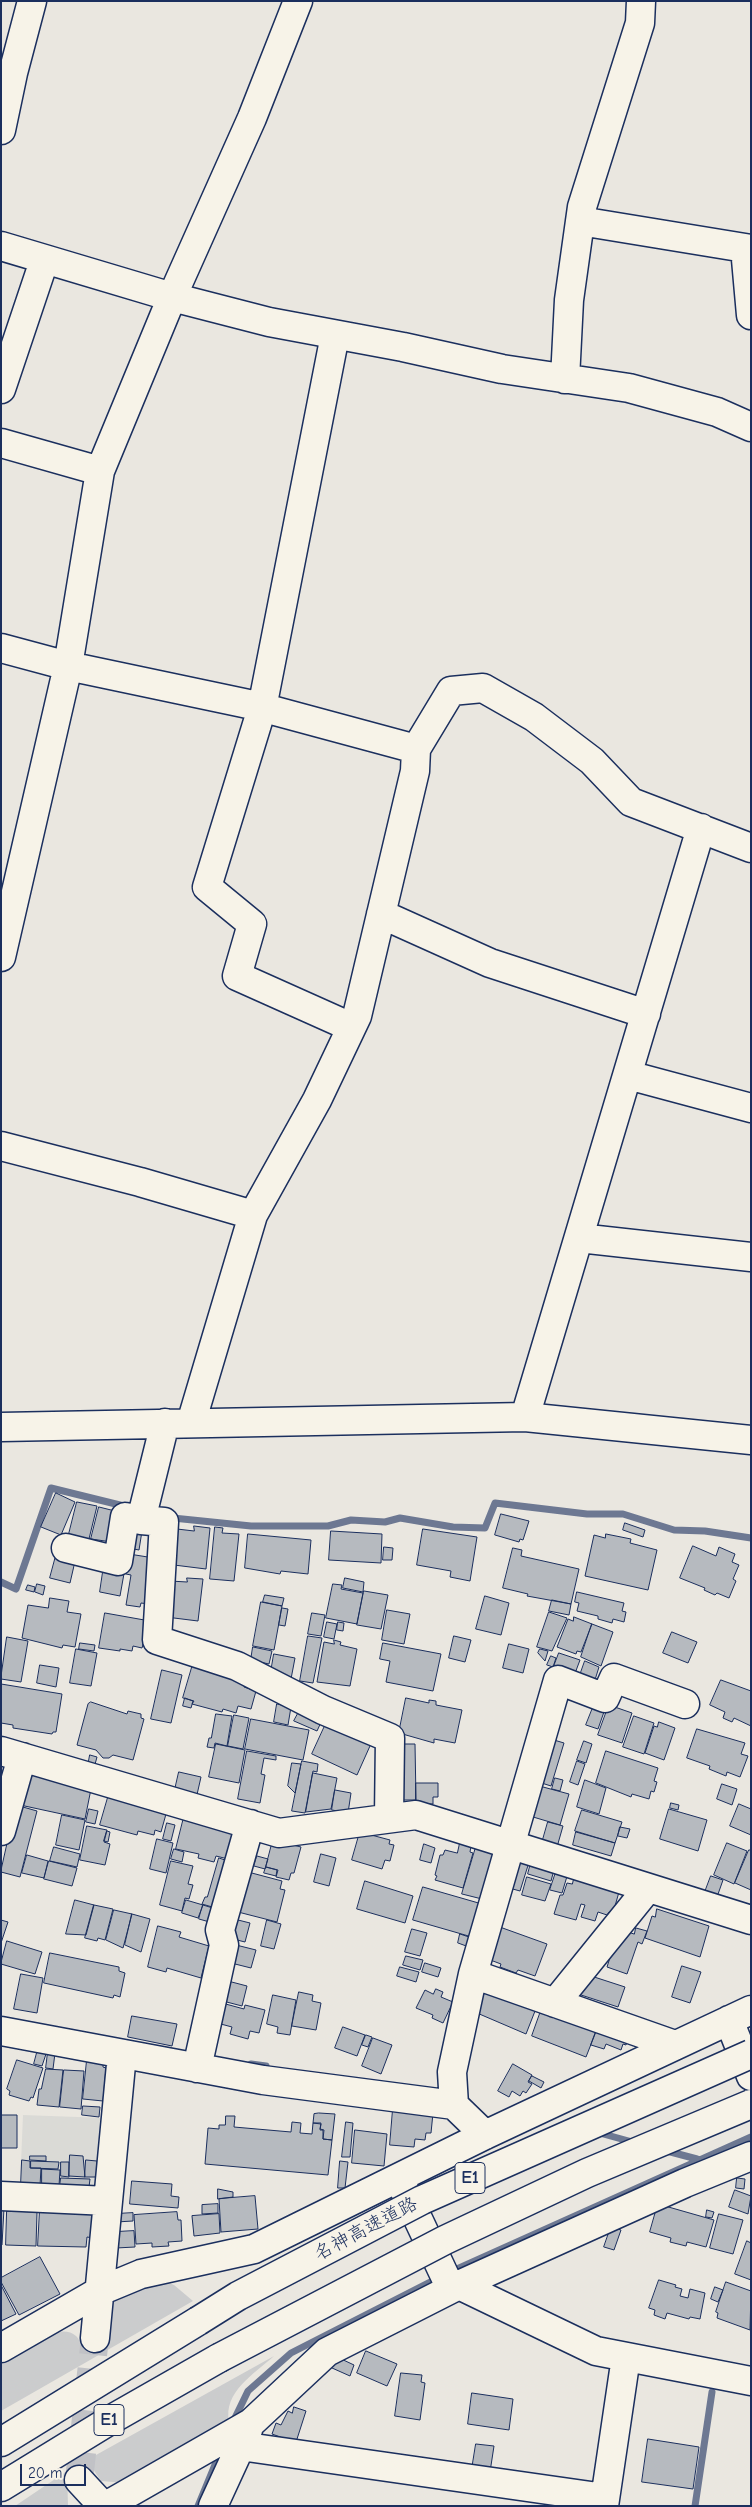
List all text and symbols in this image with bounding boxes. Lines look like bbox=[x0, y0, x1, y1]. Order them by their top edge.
road number: E1 bbox=[455, 2162, 485, 2194]
street label: 名神高速道路 bbox=[310, 2192, 422, 2266]
road number: E1 bbox=[94, 2404, 124, 2436]
scale bar bbox=[22, 2454, 89, 2486]
text: 20 m bbox=[28, 2464, 62, 2482]

